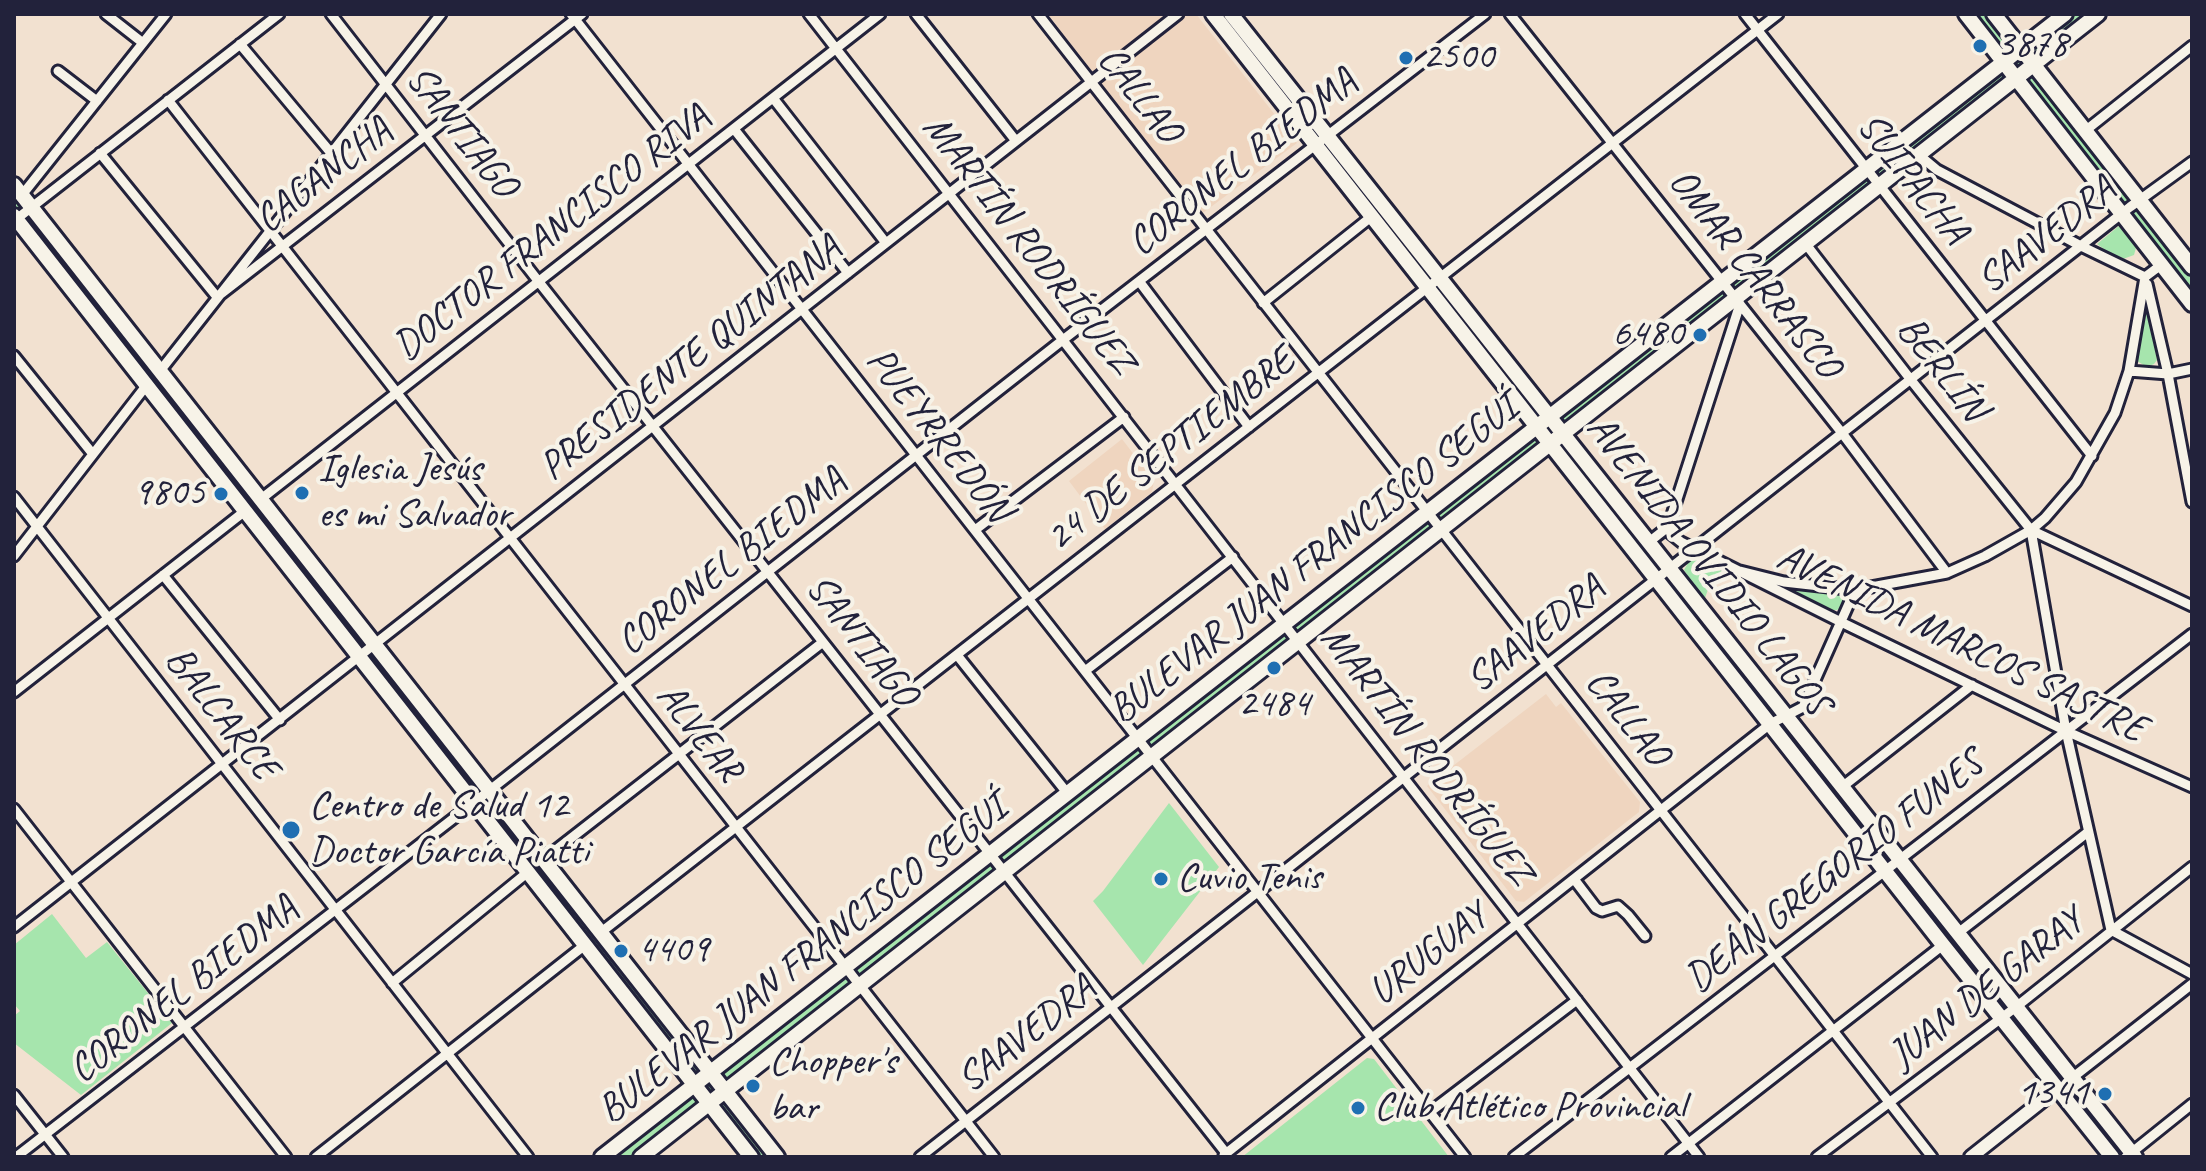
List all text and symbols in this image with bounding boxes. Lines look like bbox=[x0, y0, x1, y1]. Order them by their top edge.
place label: 3878 bbox=[1996, 22, 2068, 70]
place label: 2500 bbox=[1422, 34, 1494, 82]
street label: CALLAO bbox=[1086, 37, 1192, 153]
marker: 3878 bbox=[1971, 37, 1989, 55]
marker: 2500 bbox=[1397, 49, 1415, 67]
street label: SANTIAGO bbox=[395, 56, 527, 208]
street label: CORONEL BIEDMA bbox=[1119, 59, 1367, 267]
street label: DOCTOR FRANCISCO RIVA bbox=[384, 95, 720, 371]
street label: SUIPACHA bbox=[1846, 104, 1978, 254]
street label: MARTÍN RODRÍGUEZ bbox=[912, 105, 1144, 385]
street label: CAGANCHA bbox=[246, 108, 402, 244]
street label: OMAR CARRASCO bbox=[1657, 160, 1851, 388]
street label: SAAVEDRA bbox=[1968, 167, 2126, 305]
street label: PRESIDENTE QUINTANA bbox=[531, 226, 851, 492]
street label: BERLÍN bbox=[1885, 307, 1997, 431]
place label: 6480 bbox=[1612, 311, 1684, 359]
marker: 6480 bbox=[1691, 326, 1709, 344]
street label: PUEYRREDÓN bbox=[855, 338, 1021, 532]
street label: 24 DE SEPTIEMBRE bbox=[1037, 338, 1305, 562]
street label: BULEVAR JUAN FRANCISCO SEGUÍ bbox=[1100, 385, 1528, 735]
street label: AVENIDA OVIDIO LAGOS bbox=[1576, 406, 1840, 726]
place label: Iglesia Jesús es mi Salvador bbox=[318, 446, 511, 540]
street label: CORONEL BIEDMA bbox=[608, 458, 856, 666]
place label: 9805 bbox=[133, 470, 205, 518]
marker: Iglesia Jesús es mi Salvador bbox=[293, 484, 311, 502]
marker: 9805 bbox=[212, 485, 230, 503]
street label: AVENIDA MARCOS SASTRE bbox=[1769, 534, 2153, 754]
street label: SANTIAGO bbox=[795, 565, 927, 717]
street label: SAAVEDRA bbox=[1457, 566, 1615, 704]
street label: MARTÍN RODRÍGUEZ bbox=[1310, 616, 1542, 896]
street label: BALCARCE bbox=[154, 637, 288, 791]
marker: 2484 bbox=[1265, 659, 1283, 677]
street label: CALLAO bbox=[1574, 660, 1680, 776]
street label: ALVEAR bbox=[645, 674, 753, 792]
place label: 2484 bbox=[1238, 681, 1310, 729]
street label: DEÁN GREGORIO FUNES bbox=[1676, 741, 1994, 1003]
place label: Centro de Salud 12 Doctor García Piatti bbox=[309, 783, 589, 877]
street label: BULEVAR JUAN FRANCISCO SEGUÍ bbox=[589, 785, 1017, 1135]
marker: Centro de Salud 12 Doctor García Piatti bbox=[280, 819, 302, 841]
place label: Cuvio Tenis bbox=[1177, 855, 1322, 903]
marker: Cuvio Tenis bbox=[1152, 870, 1170, 888]
street label: CORONEL BIEDMA bbox=[60, 886, 308, 1094]
street label: URUGUAY bbox=[1360, 894, 1498, 1016]
street label: JUAN DE GARAY bbox=[1880, 898, 2094, 1080]
place label: 4409 bbox=[637, 927, 709, 975]
marker: 4409 bbox=[612, 942, 630, 960]
street label: SAAVEDRA bbox=[948, 966, 1106, 1104]
place label: Chopper's bar bbox=[769, 1039, 897, 1133]
place label: 1341 bbox=[2017, 1070, 2089, 1118]
marker: Chopper's bar bbox=[744, 1077, 762, 1095]
place label: Club Atlético Provincial bbox=[1374, 1084, 1685, 1132]
marker: 1341 bbox=[2096, 1085, 2114, 1103]
marker: Club Atlético Provincial bbox=[1349, 1099, 1367, 1117]

